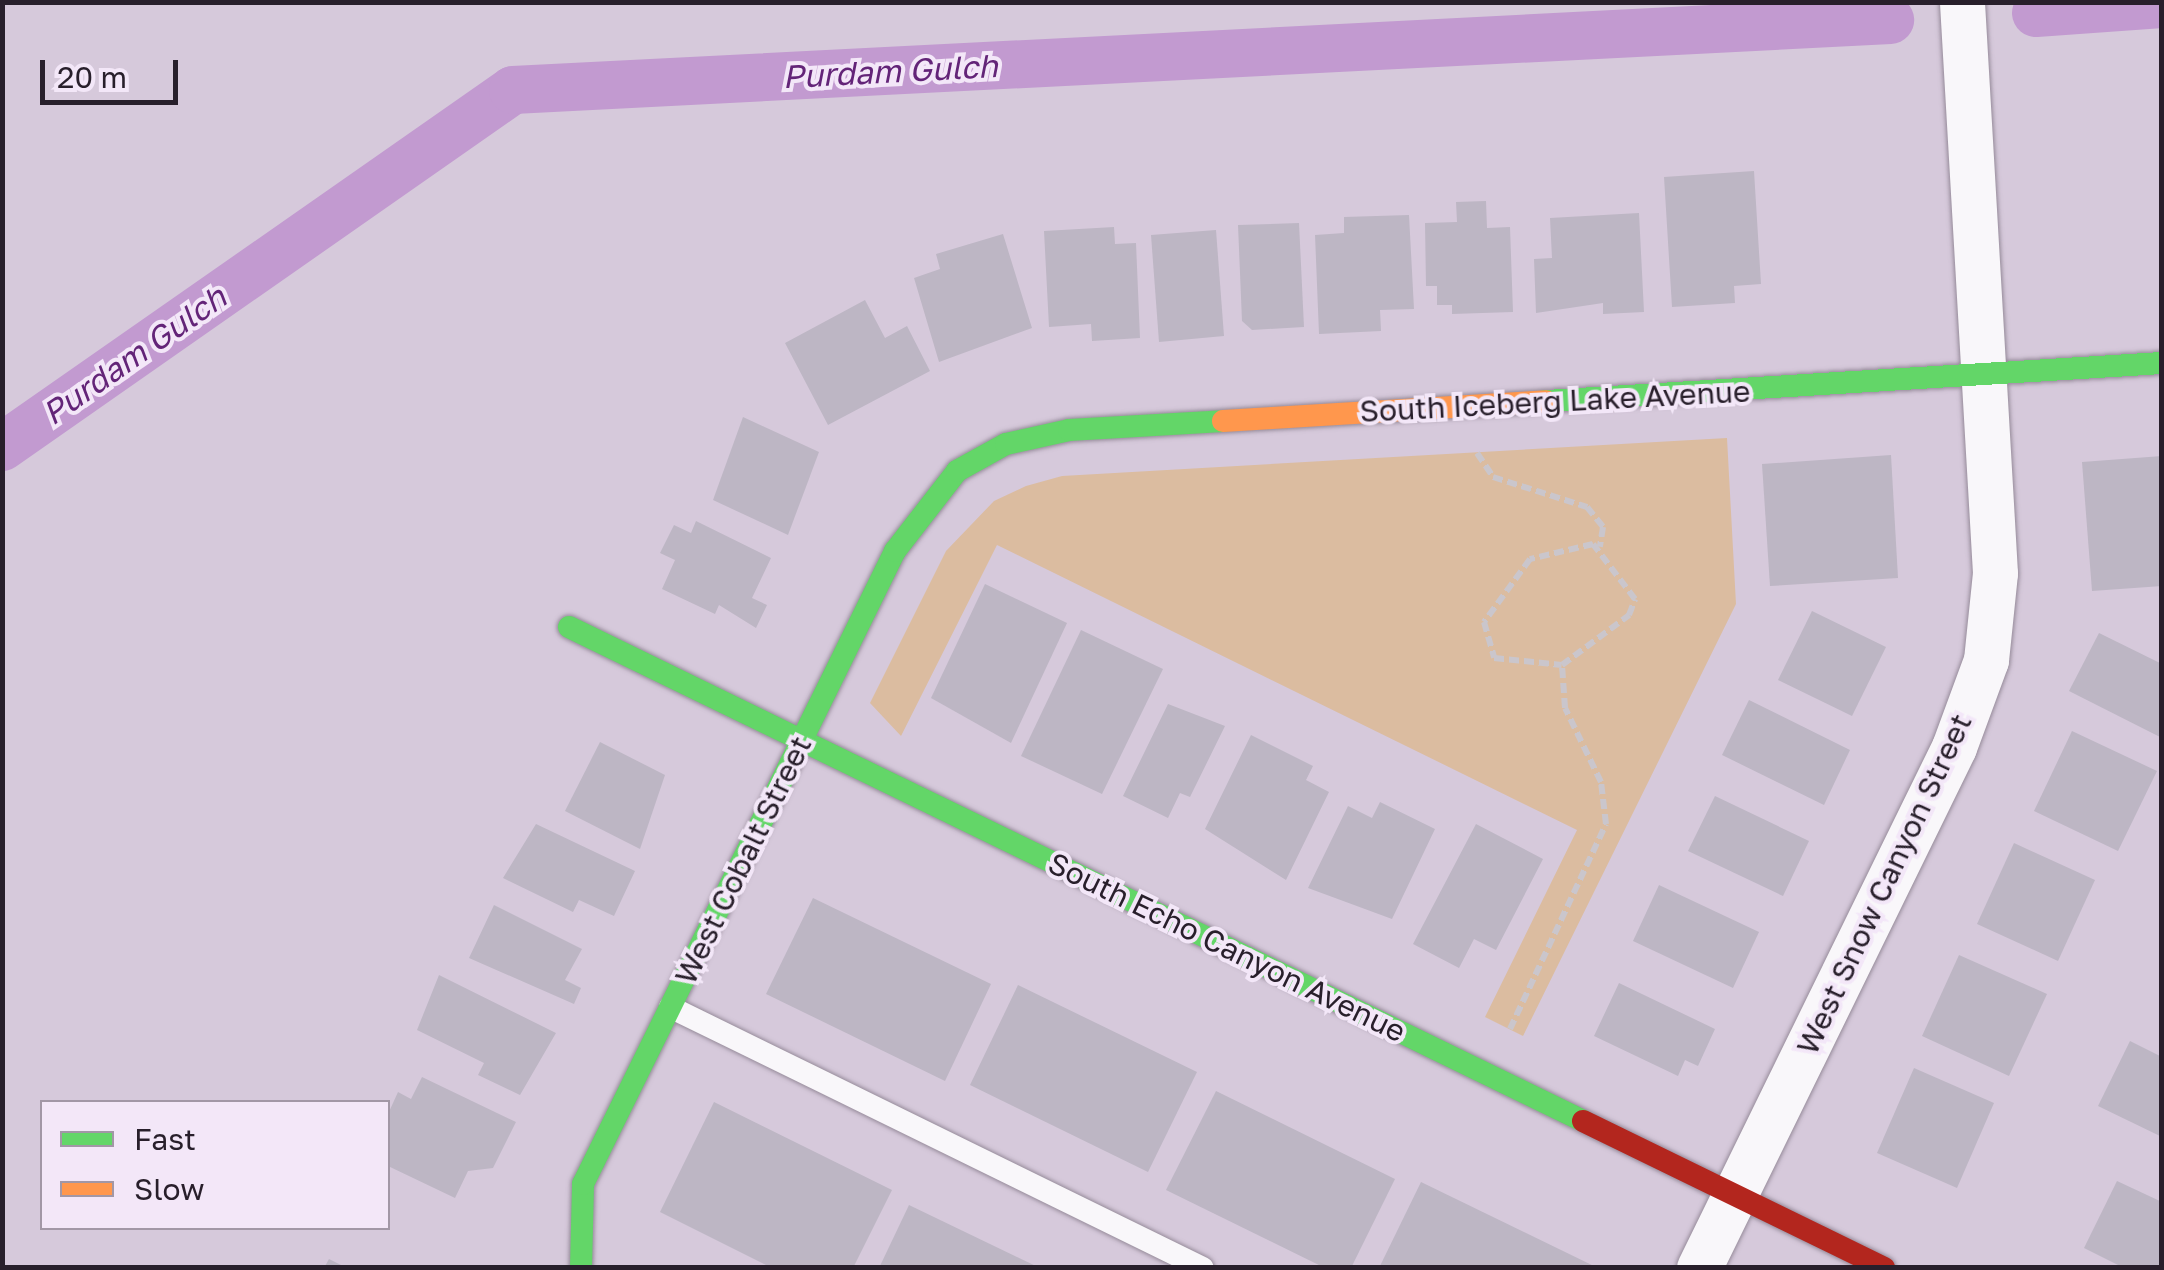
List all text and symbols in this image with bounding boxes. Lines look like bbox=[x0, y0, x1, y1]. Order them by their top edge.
scale bar bbox=[45, 40, 182, 102]
water label: Purdam Gulch bbox=[781, 46, 999, 96]
text: 20 m bbox=[57, 59, 127, 95]
water label: Purdam Gulch bbox=[35, 277, 233, 433]
street label: South Iceberg Lake Avenue bbox=[1359, 373, 1751, 429]
street label: West Snow Canyon Street bbox=[1789, 708, 1979, 1060]
street label: West Cobalt Street bbox=[667, 730, 819, 990]
street label: South Echo Canyon Avenue bbox=[1043, 845, 1411, 1049]
legend bbox=[40, 1100, 390, 1230]
text: Fast bbox=[134, 1121, 196, 1157]
text: Slow bbox=[134, 1171, 205, 1207]

